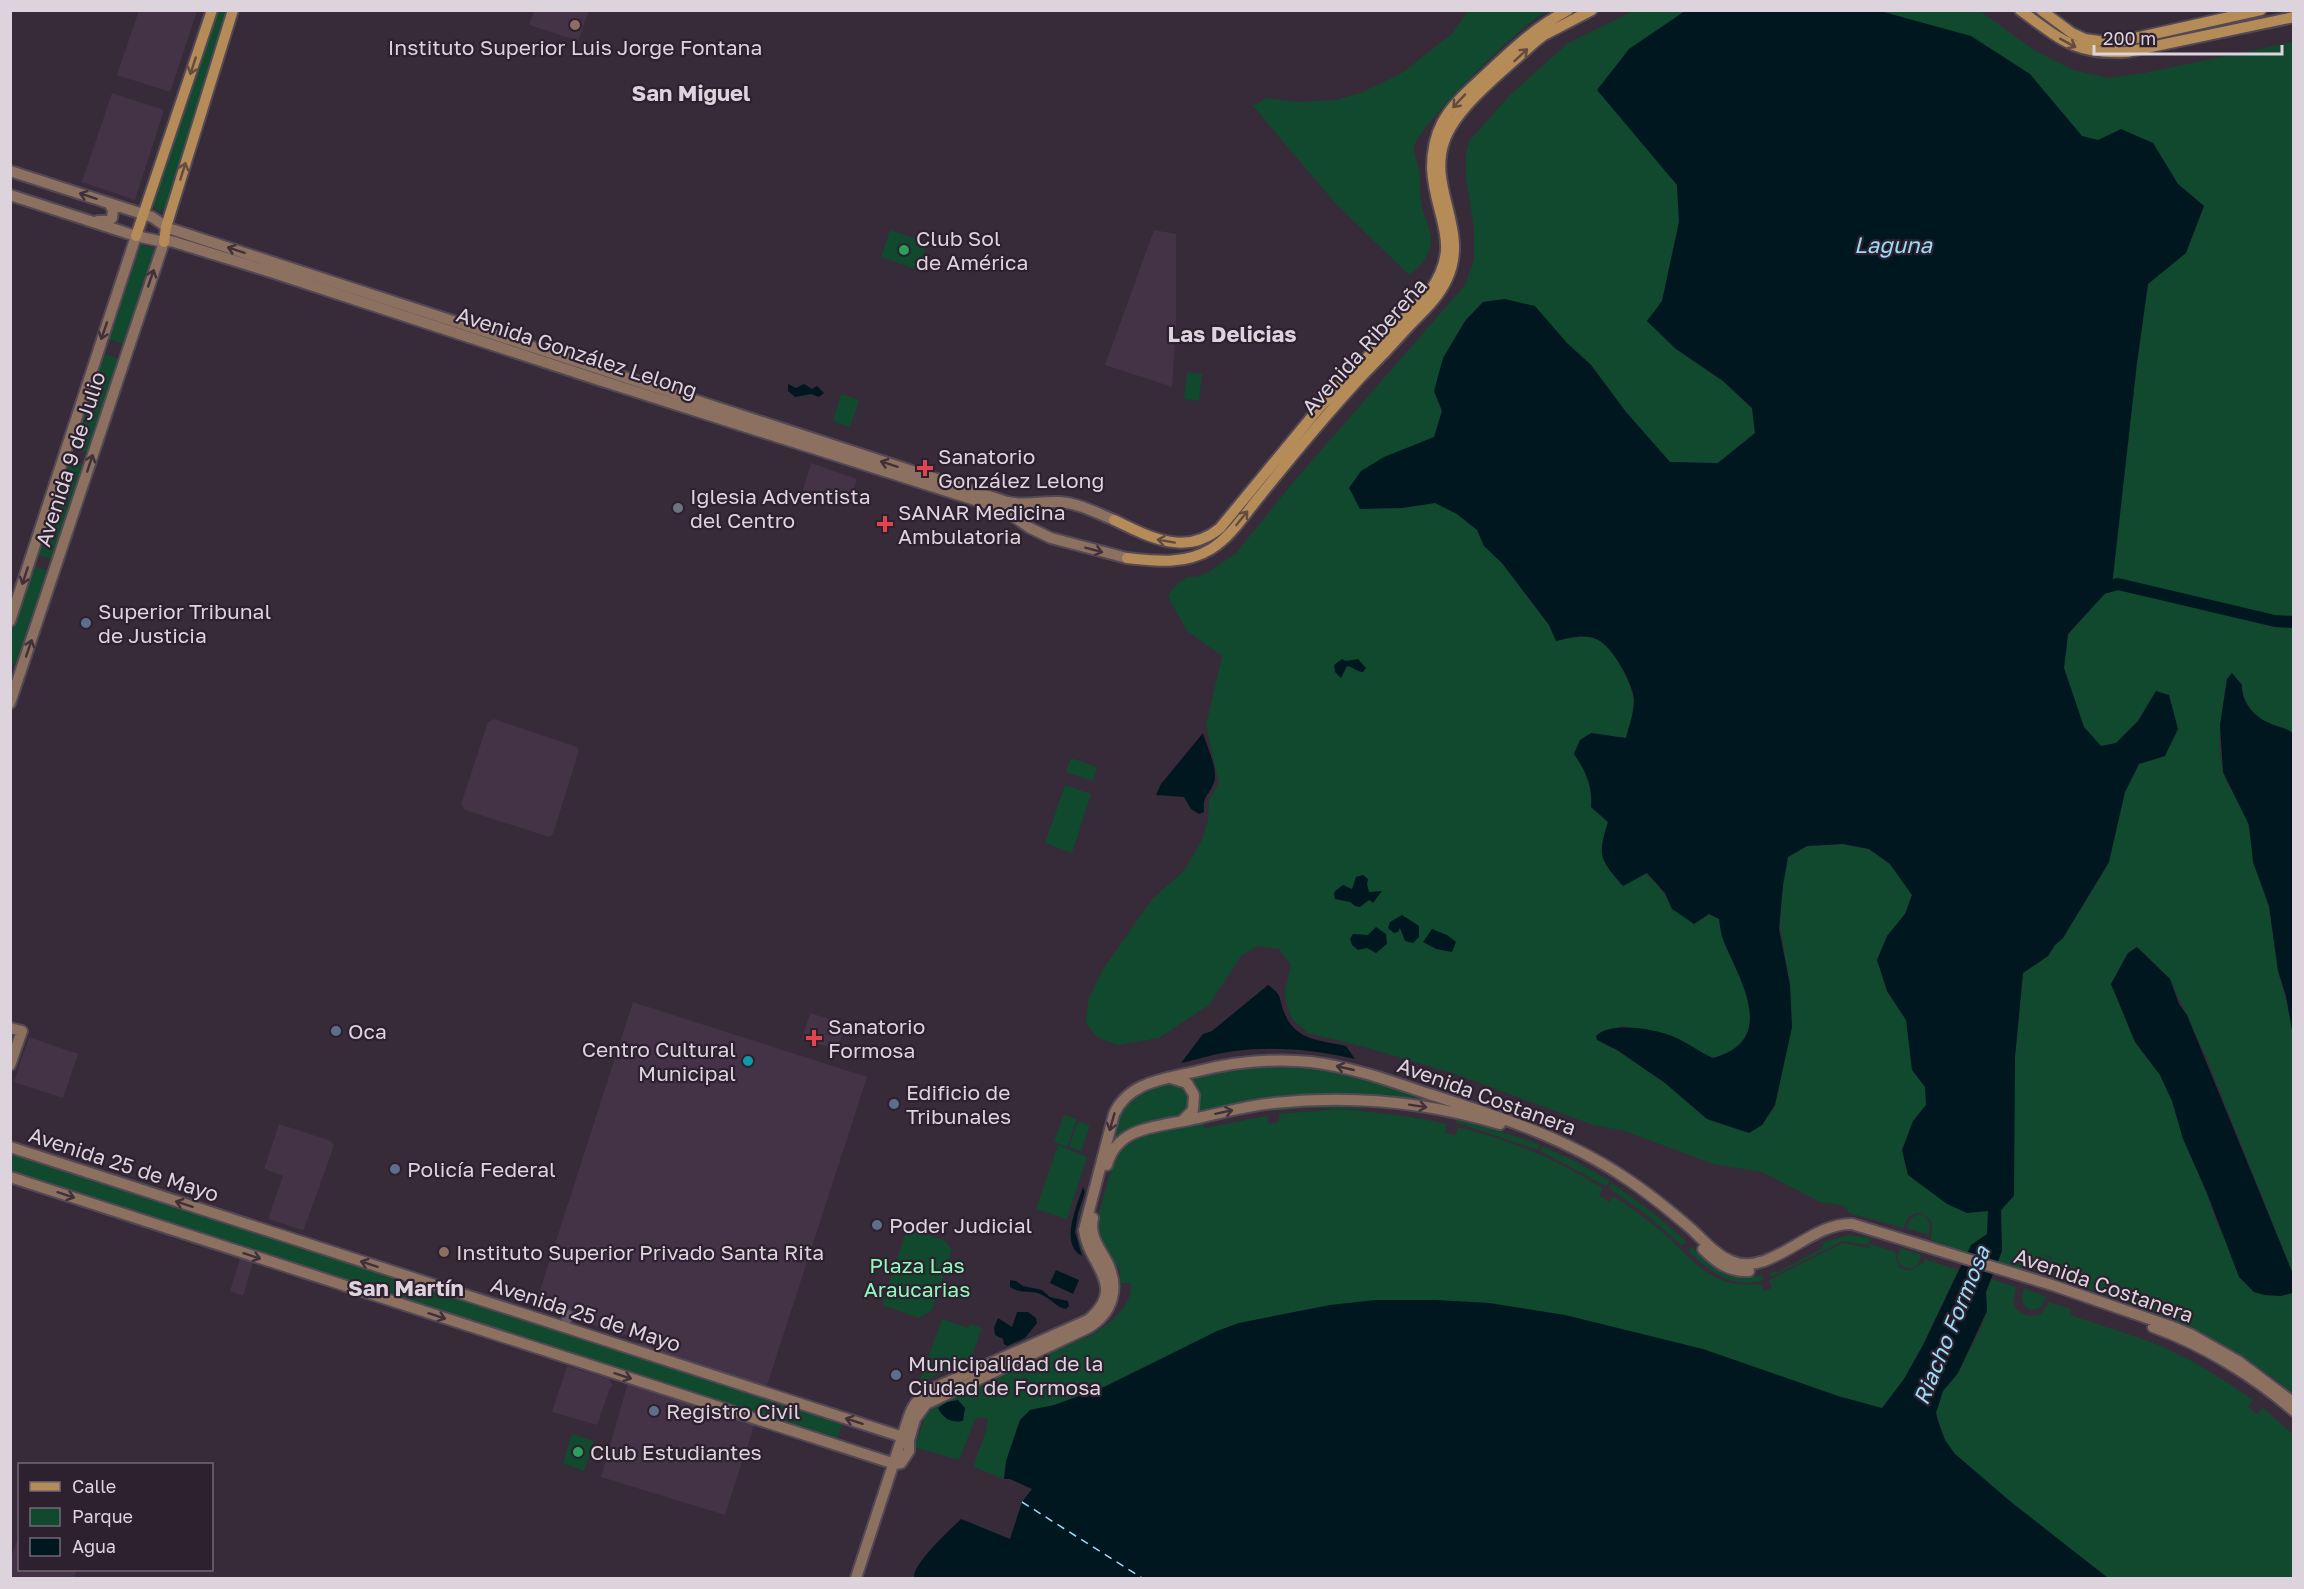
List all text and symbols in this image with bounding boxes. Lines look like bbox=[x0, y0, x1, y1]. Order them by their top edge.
marker: Instituto Superior Luis Jorge Fontana bbox=[568, 18, 582, 32]
scale bar bbox=[2094, 18, 2282, 56]
text: 200 m bbox=[2103, 27, 2156, 49]
place label: Instituto Superior Luis Jorge Fontana bbox=[388, 34, 762, 60]
one-way arrow bbox=[2059, 38, 2077, 49]
one-way arrow bbox=[1513, 48, 1528, 62]
one-way arrow bbox=[187, 56, 198, 75]
district label: San Miguel bbox=[632, 79, 750, 106]
one-way arrow bbox=[1452, 93, 1466, 108]
one-way arrow bbox=[178, 162, 189, 181]
one-way arrow bbox=[79, 190, 98, 201]
place label: Club Sol de América bbox=[916, 225, 1028, 275]
water label: Laguna bbox=[1854, 231, 1934, 258]
marker: Club Sol de América bbox=[897, 243, 911, 257]
one-way arrow bbox=[227, 244, 246, 255]
one-way arrow bbox=[147, 269, 158, 288]
street label: Avenida Ribereña bbox=[1296, 272, 1432, 420]
street label: Avenida González Lelong bbox=[453, 301, 701, 403]
district label: Las Delicias bbox=[1167, 320, 1297, 347]
one-way arrow bbox=[97, 321, 108, 340]
street label: Avenida 9 de Julio bbox=[29, 368, 111, 550]
place label: Sanatorio González Lelong bbox=[938, 443, 1104, 493]
one-way arrow bbox=[85, 454, 96, 473]
one-way arrow bbox=[880, 458, 899, 469]
marker: Sanatorio González Lelong bbox=[916, 459, 934, 477]
place label: Iglesia Adventista del Centro bbox=[690, 483, 871, 533]
place label: SANAR Medicina Ambulatoria bbox=[898, 499, 1066, 549]
marker: Iglesia Adventista del Centro bbox=[671, 501, 685, 515]
one-way arrow bbox=[1236, 510, 1249, 526]
marker: SANAR Medicina Ambulatoria bbox=[876, 515, 894, 533]
one-way arrow bbox=[1156, 535, 1176, 546]
one-way arrow bbox=[1084, 544, 1103, 556]
one-way arrow bbox=[19, 566, 30, 585]
place label: Superior Tribunal de Justicia bbox=[98, 598, 271, 648]
marker: Superior Tribunal de Justicia bbox=[79, 616, 93, 630]
one-way arrow bbox=[24, 639, 35, 658]
place label: Sanatorio Formosa bbox=[828, 1013, 925, 1063]
place label: Oca bbox=[348, 1018, 387, 1044]
marker: Oca bbox=[329, 1024, 343, 1038]
marker: Sanatorio Formosa bbox=[805, 1029, 823, 1047]
place label: Centro Cultural Municipal bbox=[582, 1036, 736, 1086]
street label: Avenida Costanera bbox=[1394, 1052, 1580, 1140]
marker: Centro Cultural Municipal bbox=[741, 1054, 755, 1068]
one-way arrow bbox=[1336, 1062, 1355, 1074]
place label: Edificio de Tribunales bbox=[906, 1079, 1011, 1129]
marker: Edificio de Tribunales bbox=[887, 1097, 901, 1111]
one-way arrow bbox=[1408, 1100, 1427, 1111]
one-way arrow bbox=[1214, 1106, 1234, 1117]
one-way arrow bbox=[1105, 1113, 1117, 1132]
street label: Avenida 25 de Mayo bbox=[26, 1121, 222, 1207]
place label: Policía Federal bbox=[407, 1156, 556, 1182]
marker: Policía Federal bbox=[388, 1162, 402, 1176]
one-way arrow bbox=[56, 1191, 75, 1202]
one-way arrow bbox=[175, 1197, 194, 1208]
place label: Poder Judicial bbox=[889, 1212, 1032, 1238]
marker: Poder Judicial bbox=[870, 1218, 884, 1232]
place label: Instituto Superior Privado Santa Rita bbox=[456, 1239, 824, 1265]
water label: Riacho Formosa bbox=[1907, 1240, 1996, 1408]
street label: Avenida Costanera bbox=[2011, 1242, 2197, 1328]
marker: Instituto Superior Privado Santa Rita bbox=[437, 1245, 451, 1259]
one-way arrow bbox=[242, 1251, 261, 1262]
park label: Plaza Las Araucarias bbox=[864, 1252, 970, 1302]
one-way arrow bbox=[360, 1258, 379, 1269]
street label: Avenida 25 de Mayo bbox=[488, 1271, 684, 1357]
district label: San Martín bbox=[348, 1274, 464, 1301]
one-way arrow bbox=[427, 1311, 446, 1322]
place label: Municipalidad de la Ciudad de Formosa bbox=[908, 1350, 1103, 1400]
marker: Municipalidad de la Ciudad de Formosa bbox=[889, 1368, 903, 1382]
one-way arrow bbox=[613, 1371, 632, 1382]
place label: Registro Civil bbox=[666, 1398, 800, 1424]
marker: Registro Civil bbox=[647, 1404, 661, 1418]
one-way arrow bbox=[845, 1415, 864, 1426]
place label: Club Estudiantes bbox=[590, 1439, 762, 1465]
marker: Club Estudiantes bbox=[571, 1445, 585, 1459]
legend bbox=[18, 1463, 213, 1571]
text: Calle bbox=[72, 1475, 116, 1497]
text: Parque bbox=[72, 1505, 133, 1527]
text: Agua bbox=[72, 1535, 116, 1557]

